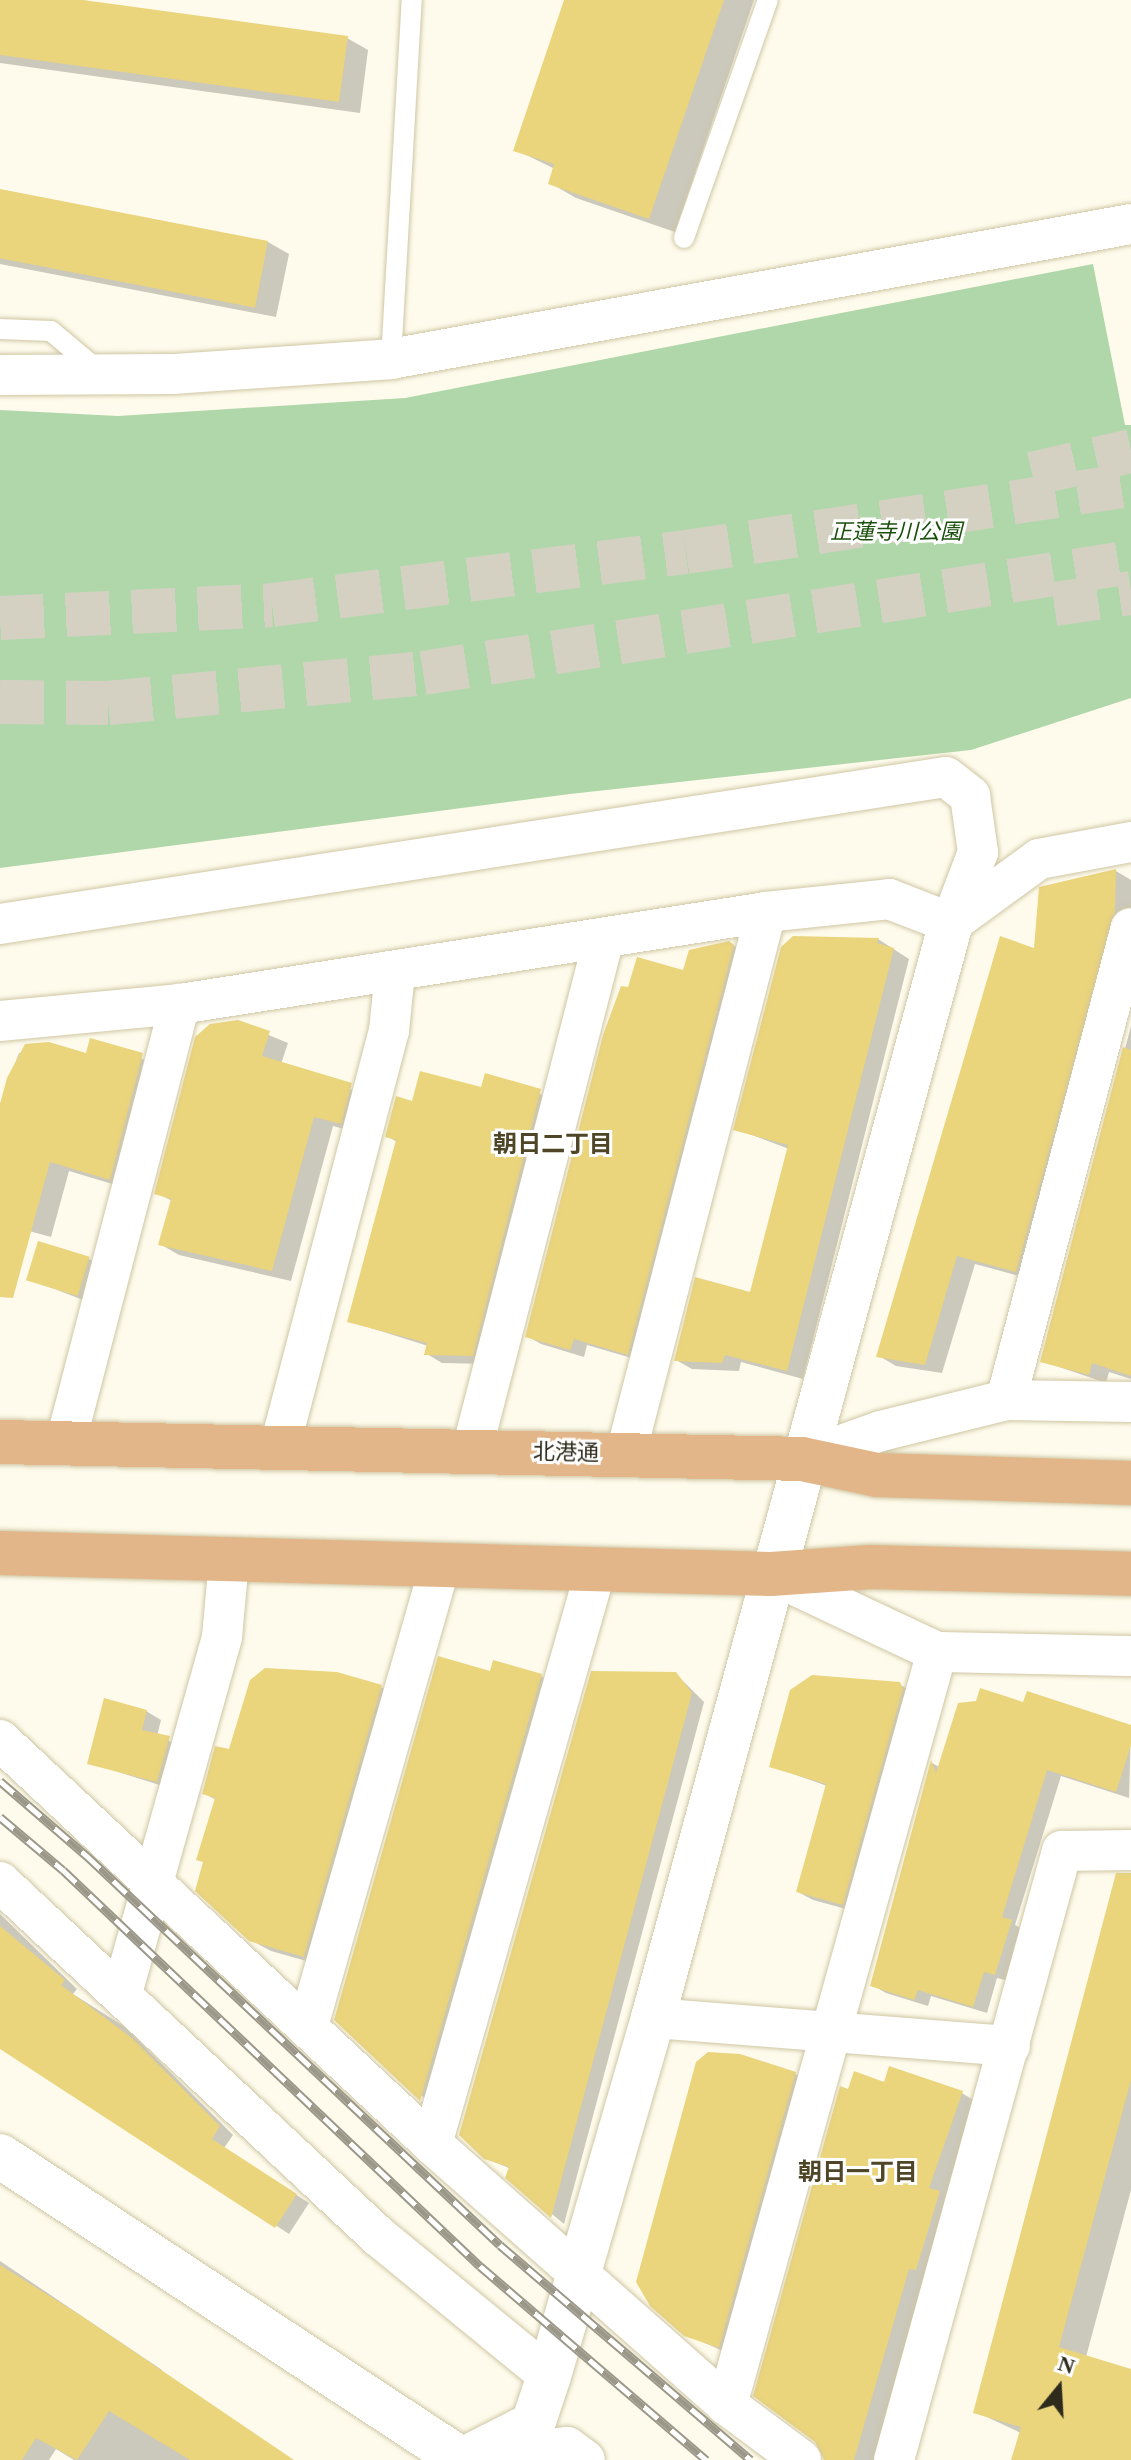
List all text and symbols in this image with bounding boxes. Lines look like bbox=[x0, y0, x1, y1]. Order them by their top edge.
park label: 正蓮寺川公園 bbox=[830, 519, 962, 545]
district label: 朝日二丁目 bbox=[493, 1131, 613, 1159]
street label: 北港通 bbox=[533, 1438, 599, 1466]
district label: 朝日一丁目 bbox=[798, 2159, 918, 2187]
north arrow bbox=[1019, 2348, 1099, 2428]
text: N bbox=[1055, 2350, 1078, 2379]

